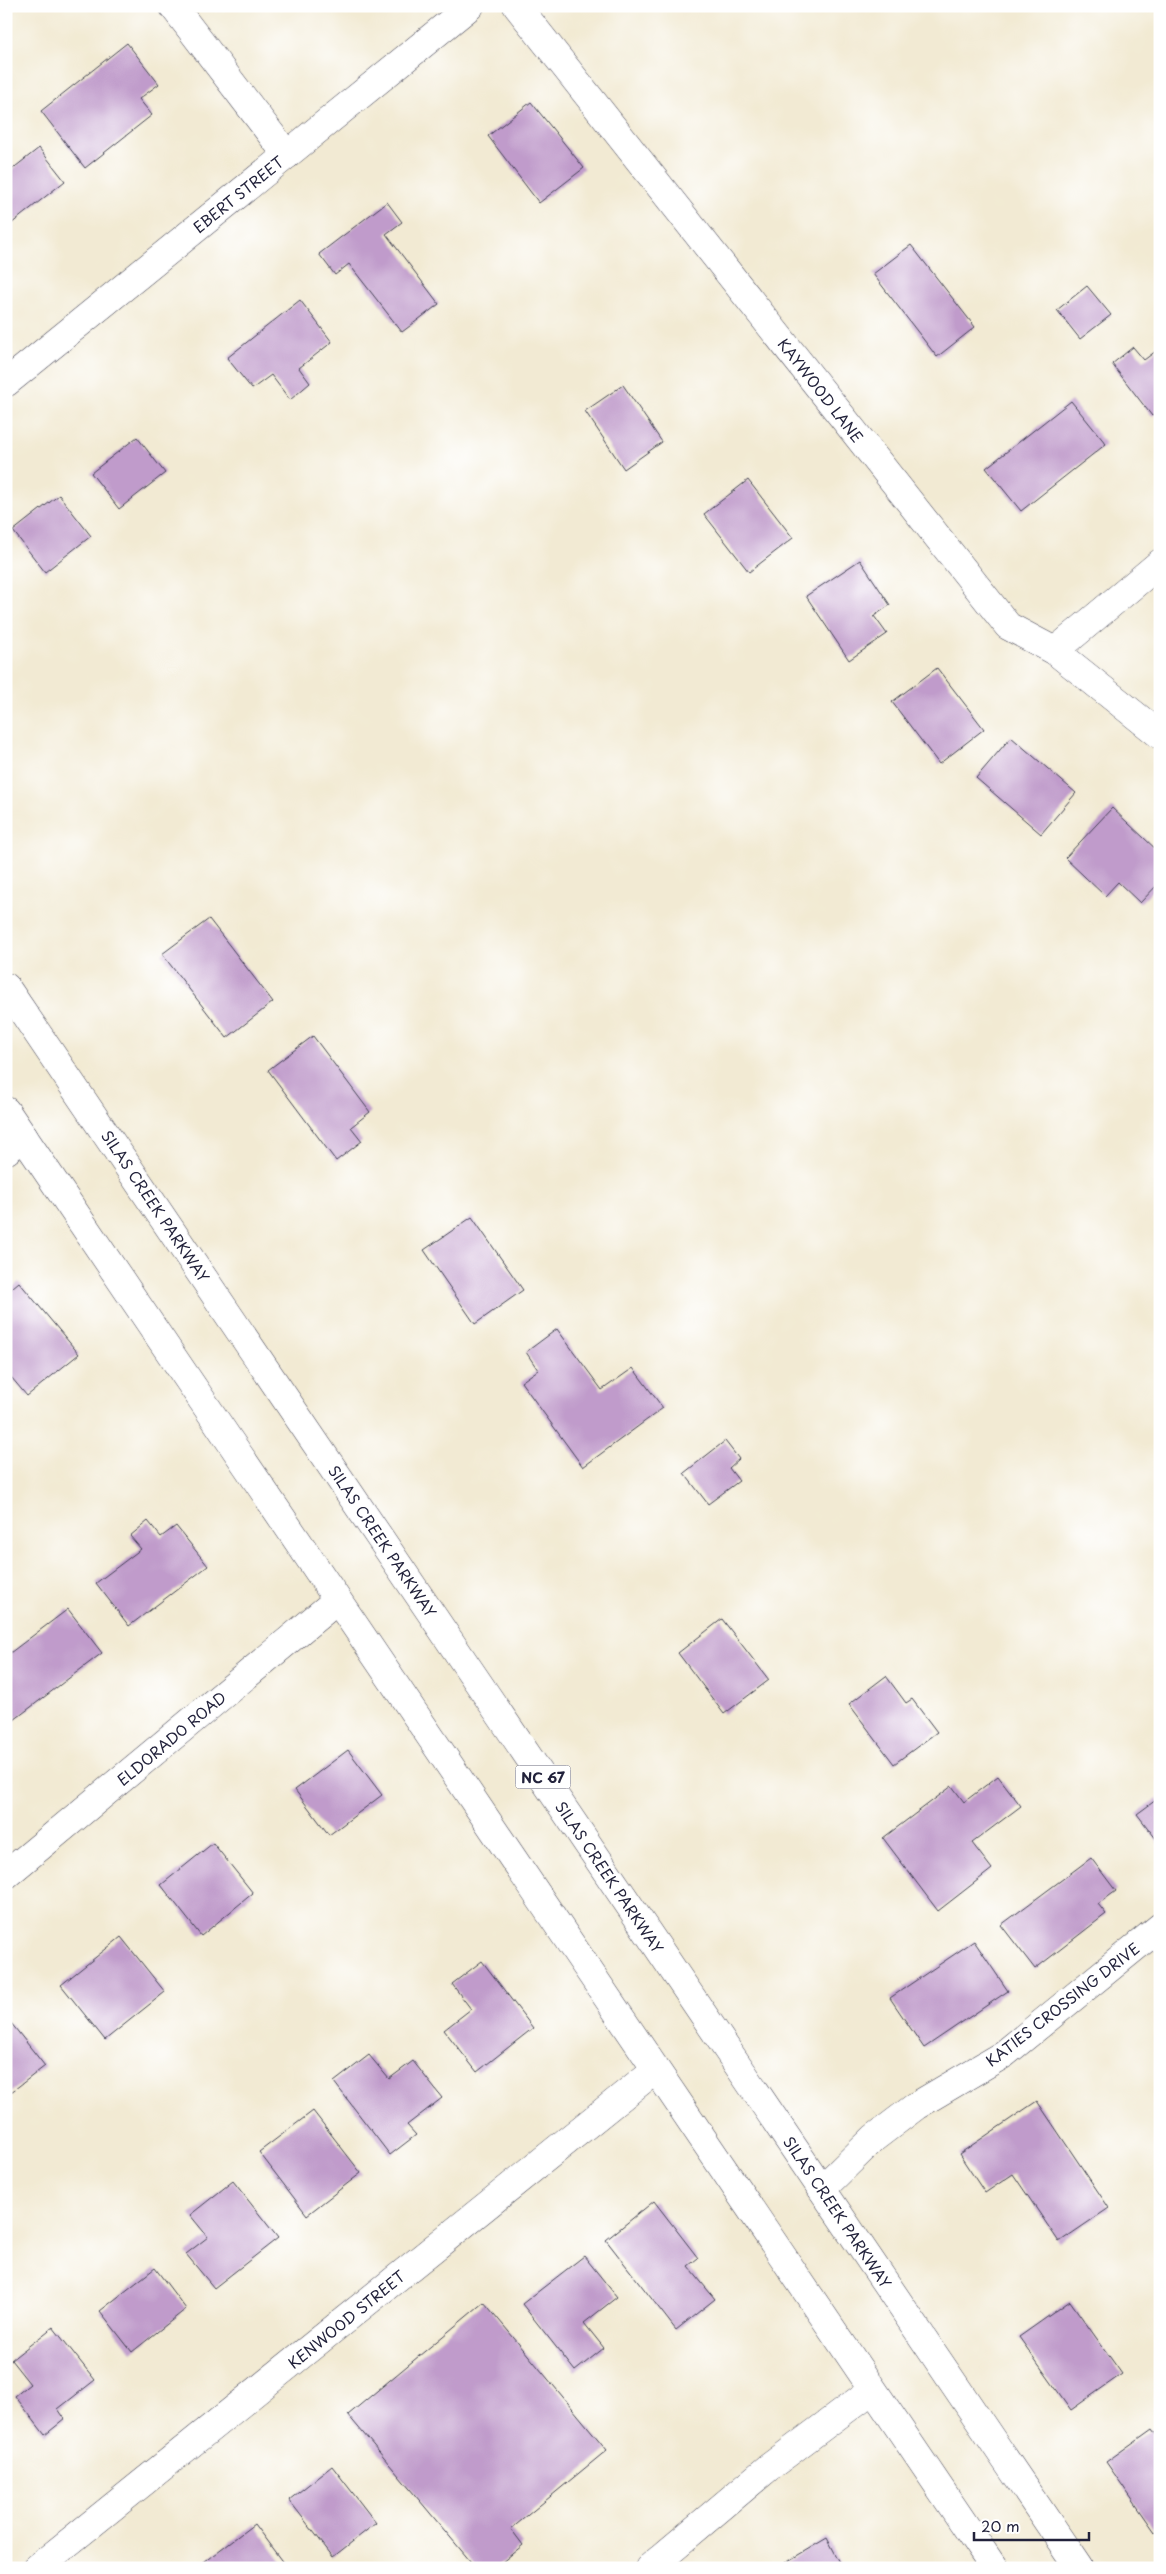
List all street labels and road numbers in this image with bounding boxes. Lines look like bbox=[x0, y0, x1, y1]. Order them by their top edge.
street label: EBERT STREET bbox=[188, 150, 289, 238]
street label: KAYWOOD LANE bbox=[773, 333, 869, 447]
street label: SILAS CREEK PARKWAY bbox=[96, 1125, 216, 1287]
street label: SILAS CREEK PARKWAY bbox=[323, 1460, 443, 1622]
street label: ELDORADO ROAD bbox=[111, 1685, 231, 1791]
road number: NC 67 bbox=[516, 1765, 570, 1788]
street label: SILAS CREEK PARKWAY bbox=[550, 1796, 670, 1958]
street label: KATIES CROSSING DRIVE bbox=[980, 1936, 1144, 2072]
street label: SILAS CREEK PARKWAY bbox=[778, 2131, 898, 2293]
street label: KENWOOD STREET bbox=[282, 2264, 410, 2374]

